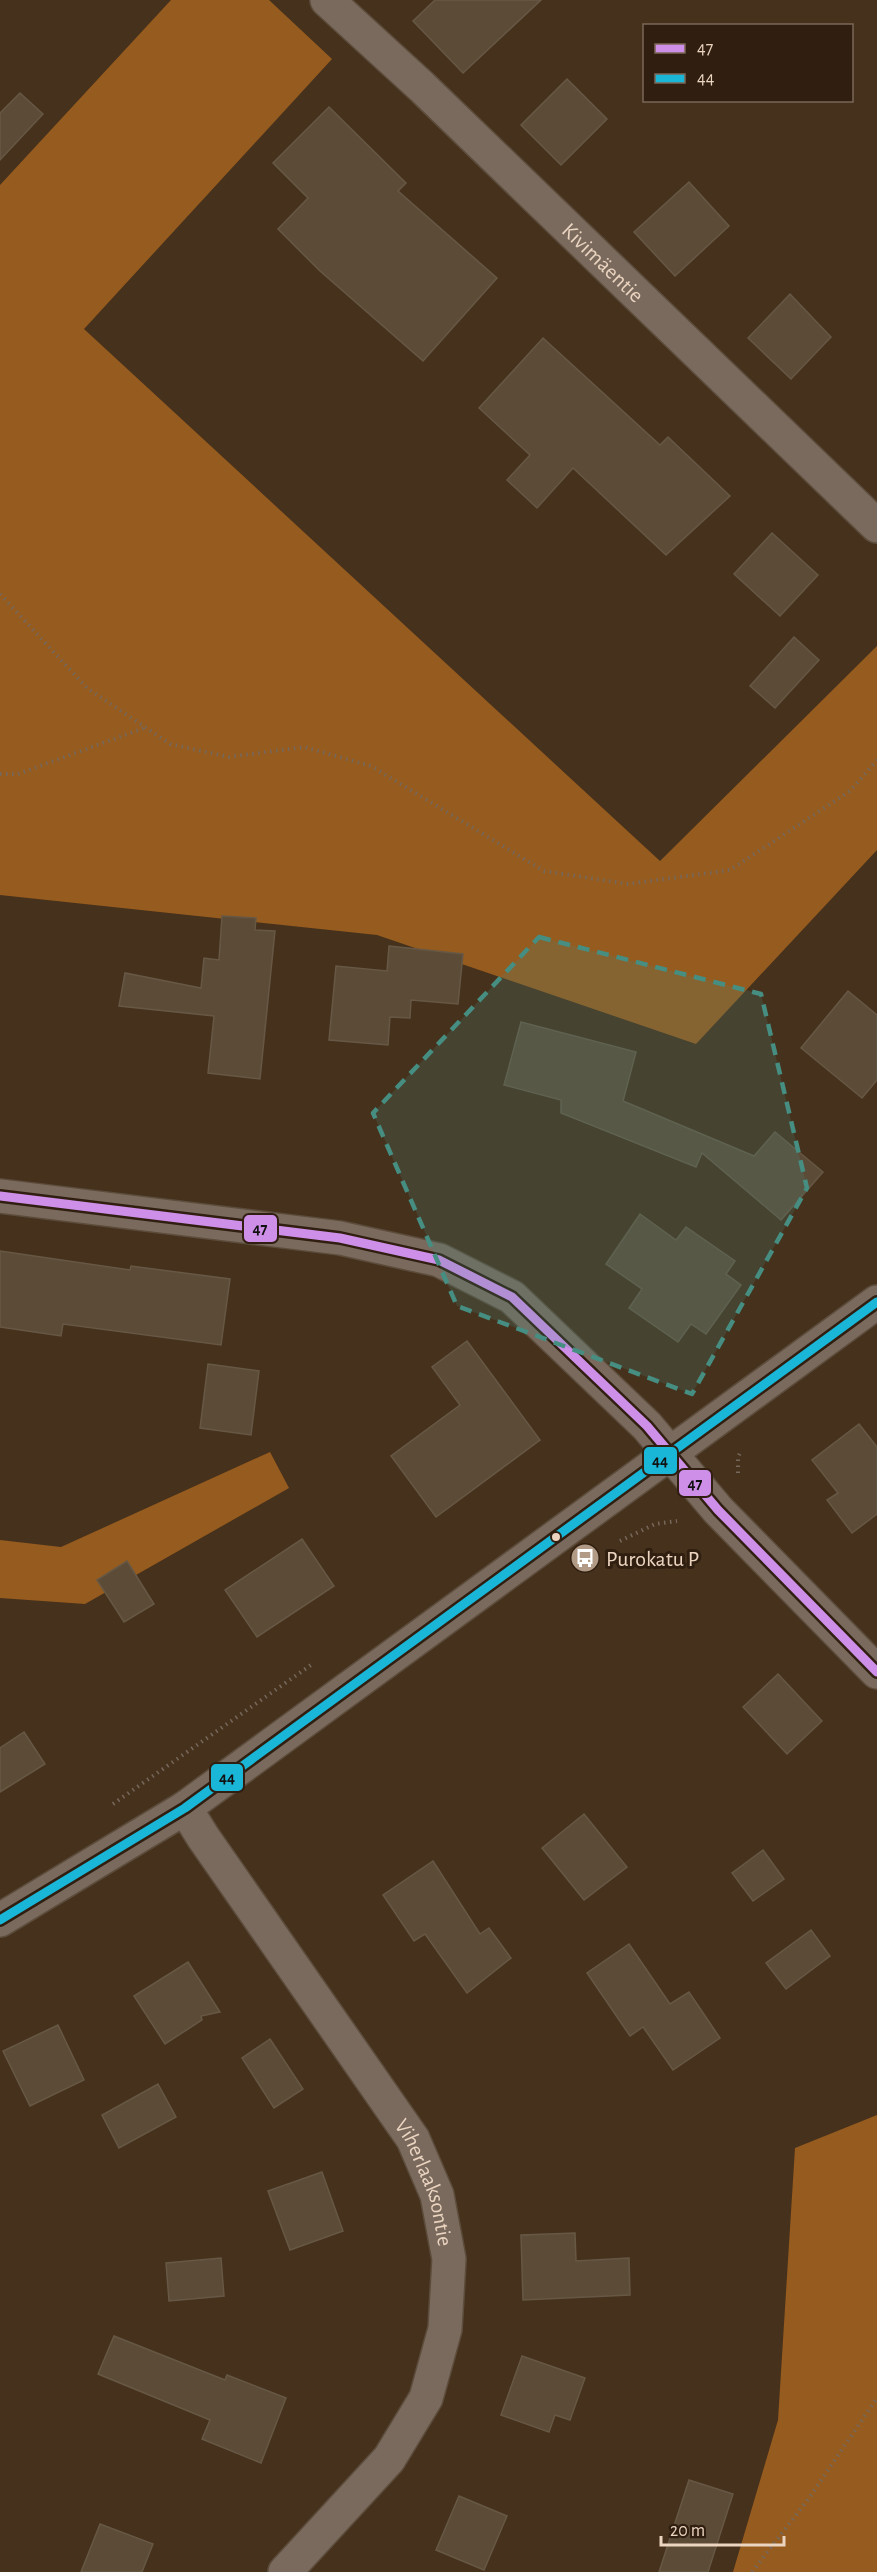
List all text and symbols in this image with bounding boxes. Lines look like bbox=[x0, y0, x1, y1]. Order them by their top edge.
legend bbox=[643, 24, 853, 102]
text: 47 bbox=[697, 40, 713, 58]
text: 44 bbox=[697, 70, 715, 88]
street label: Kivimäentie bbox=[558, 219, 648, 307]
line badge: 47 bbox=[243, 1214, 278, 1243]
text: 47 bbox=[253, 1221, 268, 1237]
line badge: 44 bbox=[643, 1446, 678, 1475]
text: 44 bbox=[652, 1453, 668, 1469]
line badge: 47 bbox=[678, 1469, 712, 1497]
text: 47 bbox=[688, 1476, 703, 1492]
unlabelled marker bbox=[550, 1531, 562, 1543]
bus stop icon: Purokatu P bbox=[569, 1542, 601, 1574]
place label: Purokatu P bbox=[606, 1548, 699, 1570]
line badge: 44 bbox=[210, 1763, 244, 1792]
text: 44 bbox=[219, 1770, 235, 1786]
street label: Viherlaaksontie bbox=[390, 2115, 456, 2248]
scale bar bbox=[661, 2509, 784, 2547]
text: 20 m bbox=[670, 2522, 705, 2540]

